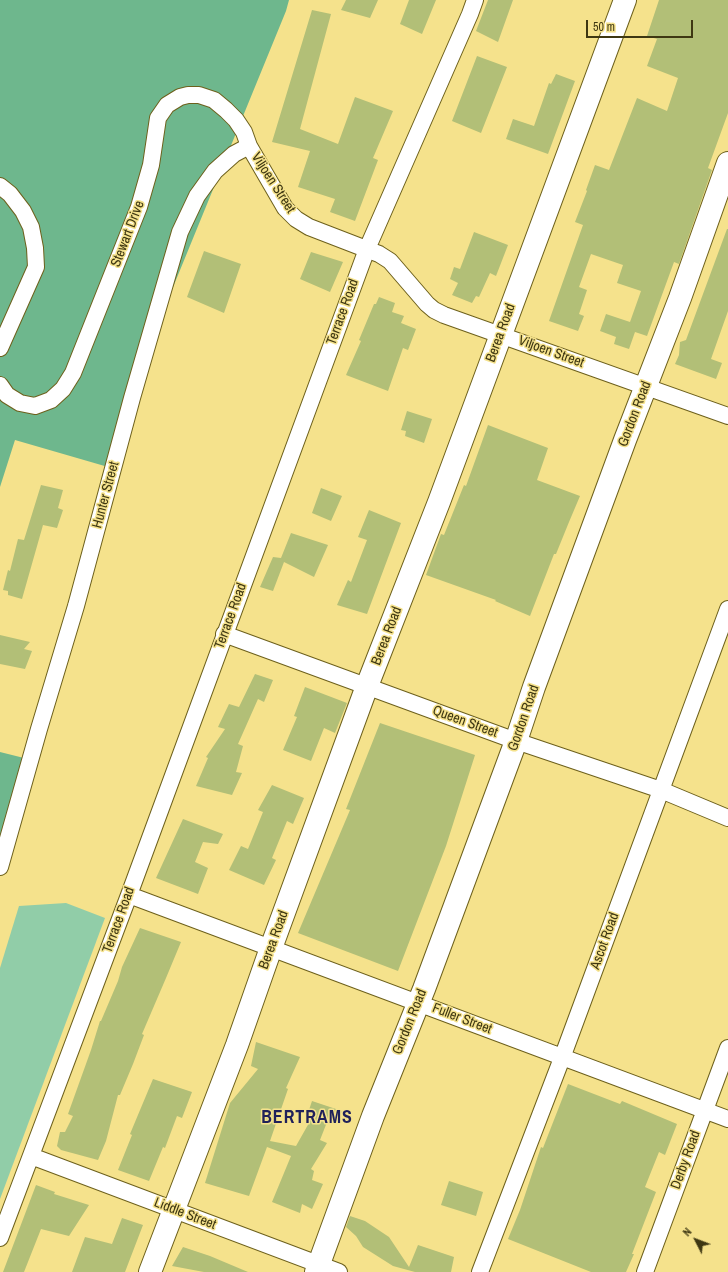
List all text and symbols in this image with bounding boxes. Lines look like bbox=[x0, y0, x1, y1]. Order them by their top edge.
scale bar bbox=[588, 12, 695, 38]
text: 50 m bbox=[593, 19, 615, 35]
street label: Viljoen Street bbox=[247, 150, 299, 216]
street label: Stewart Drive bbox=[108, 199, 148, 269]
street label: Terrace Road bbox=[323, 277, 363, 347]
street label: Berea Road bbox=[483, 301, 519, 365]
street label: Viljoen Street bbox=[516, 332, 586, 372]
street label: Gordon Road bbox=[615, 379, 655, 449]
street label: Hunter Street bbox=[89, 460, 123, 530]
street label: Terrace Road bbox=[211, 581, 251, 651]
street label: Berea Road bbox=[368, 604, 406, 668]
street label: Gordon Road bbox=[505, 683, 543, 753]
street label: Queen Street bbox=[430, 702, 500, 742]
street label: Terrace Road bbox=[99, 885, 139, 955]
street label: Berea Road bbox=[256, 908, 292, 972]
street label: Ascot Road bbox=[587, 910, 623, 972]
street label: Gordon Road bbox=[389, 987, 431, 1057]
street label: Fuller Street bbox=[430, 1000, 494, 1038]
district label: BERTRAMS bbox=[261, 1107, 353, 1129]
street label: Derby Road bbox=[668, 1128, 704, 1192]
street label: Liddle Street bbox=[152, 1194, 218, 1234]
north arrow bbox=[676, 1220, 716, 1260]
text: N bbox=[680, 1225, 694, 1239]

